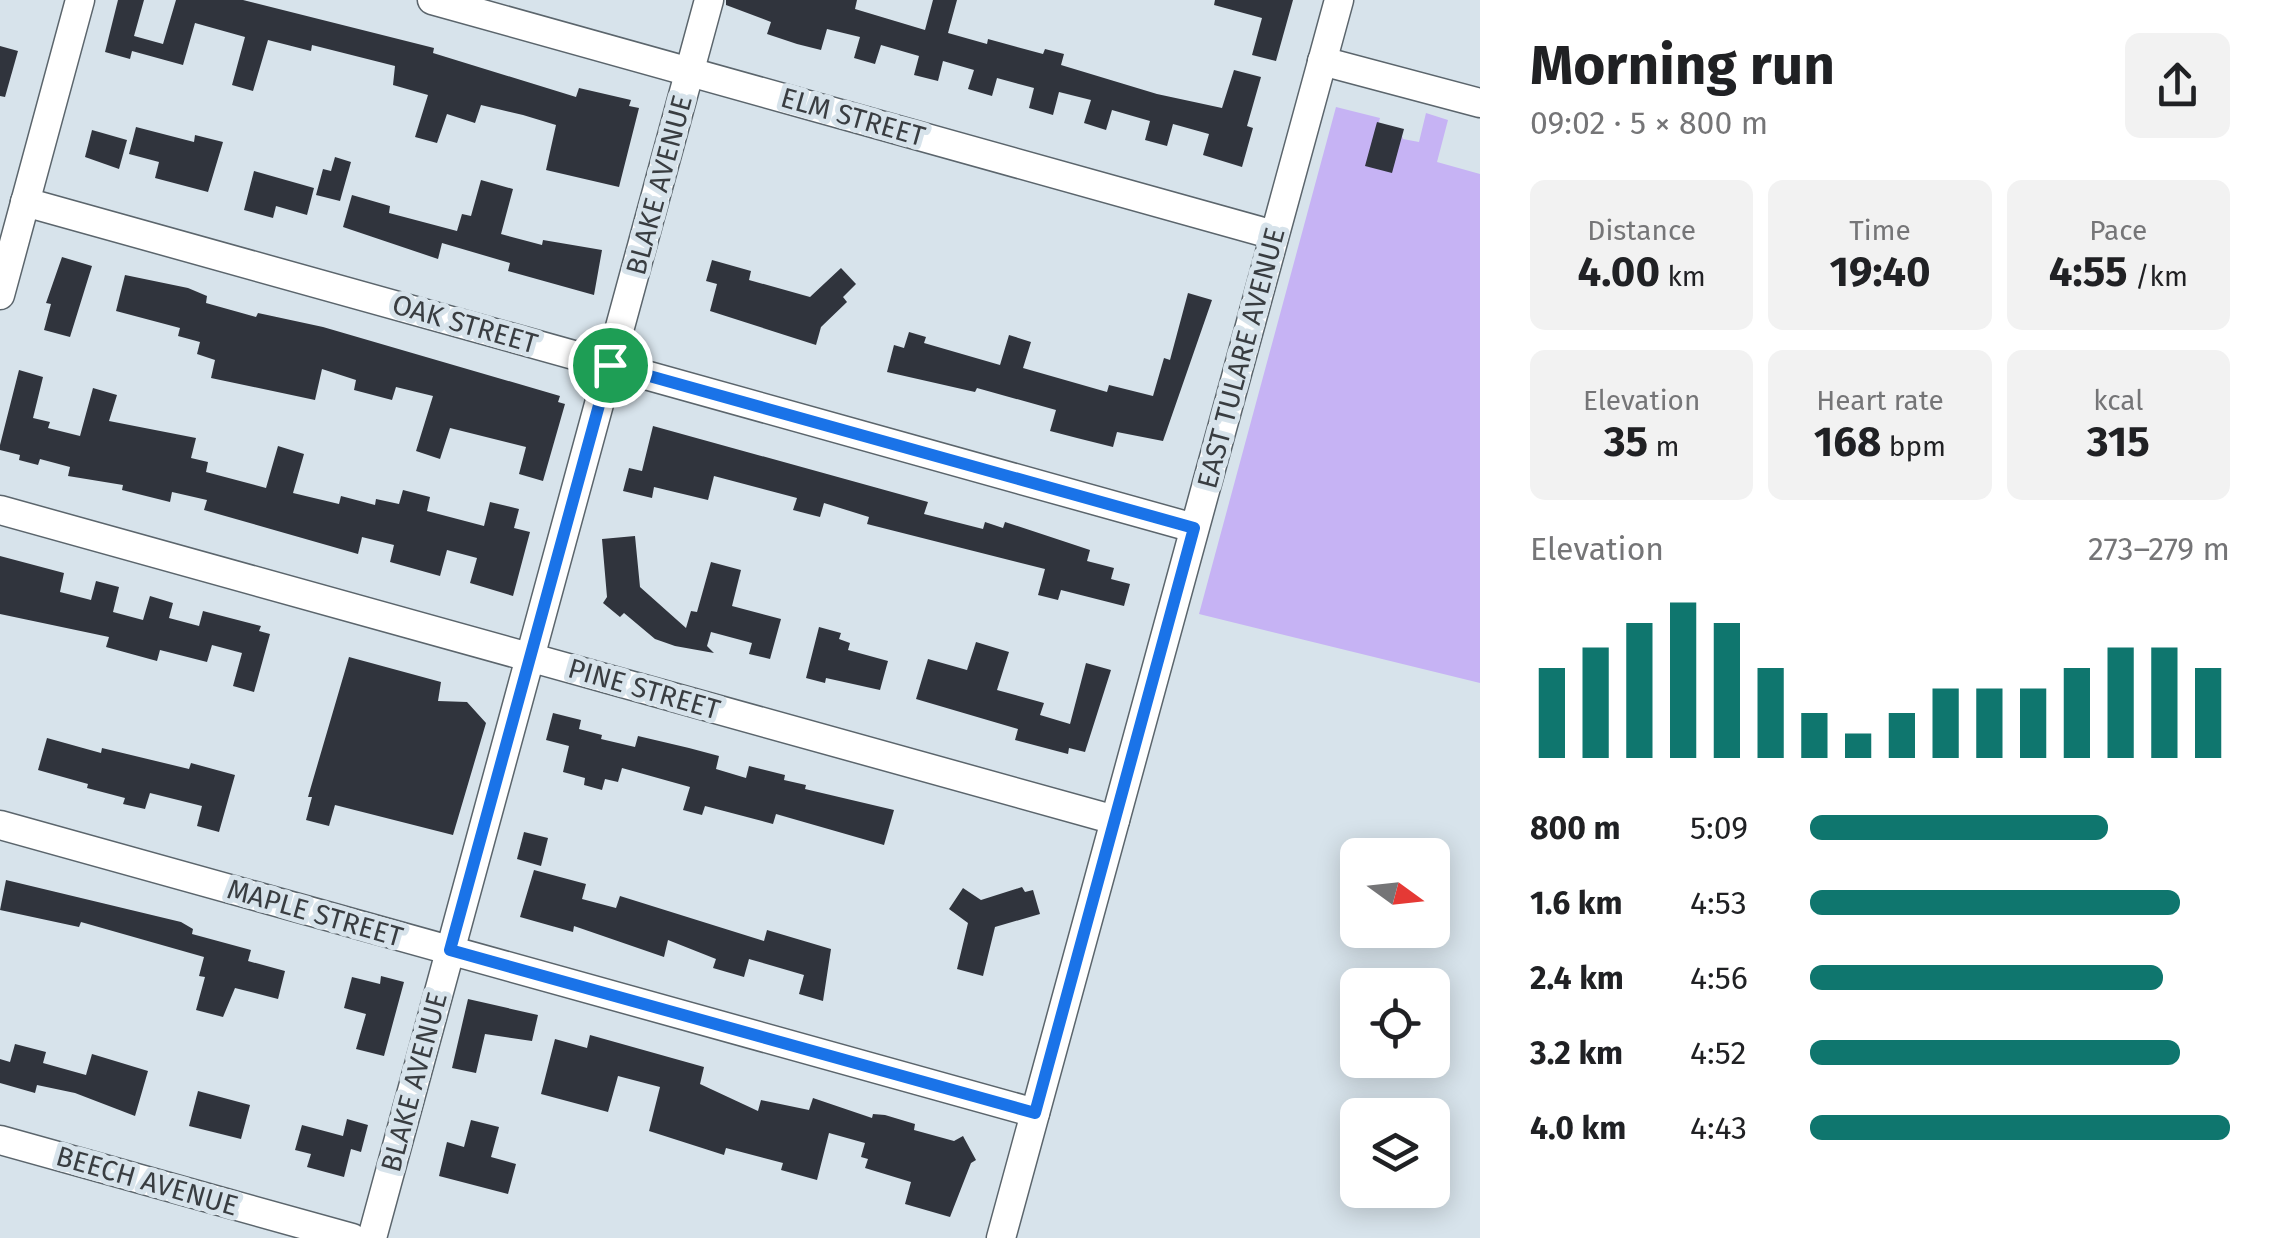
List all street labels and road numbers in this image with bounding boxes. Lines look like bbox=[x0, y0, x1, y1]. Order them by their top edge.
street label: ELM STREET bbox=[777, 81, 929, 153]
street label: BLAKE AVENUE bbox=[619, 92, 699, 278]
street label: EAST TULARE AVENUE bbox=[1190, 224, 1292, 492]
street label: OAK STREET bbox=[389, 288, 542, 361]
street label: PINE STREET bbox=[564, 652, 724, 727]
street label: MAPLE STREET bbox=[223, 872, 407, 954]
street label: BLAKE AVENUE bbox=[374, 989, 454, 1175]
street label: BEECH AVENUE bbox=[52, 1139, 242, 1223]

